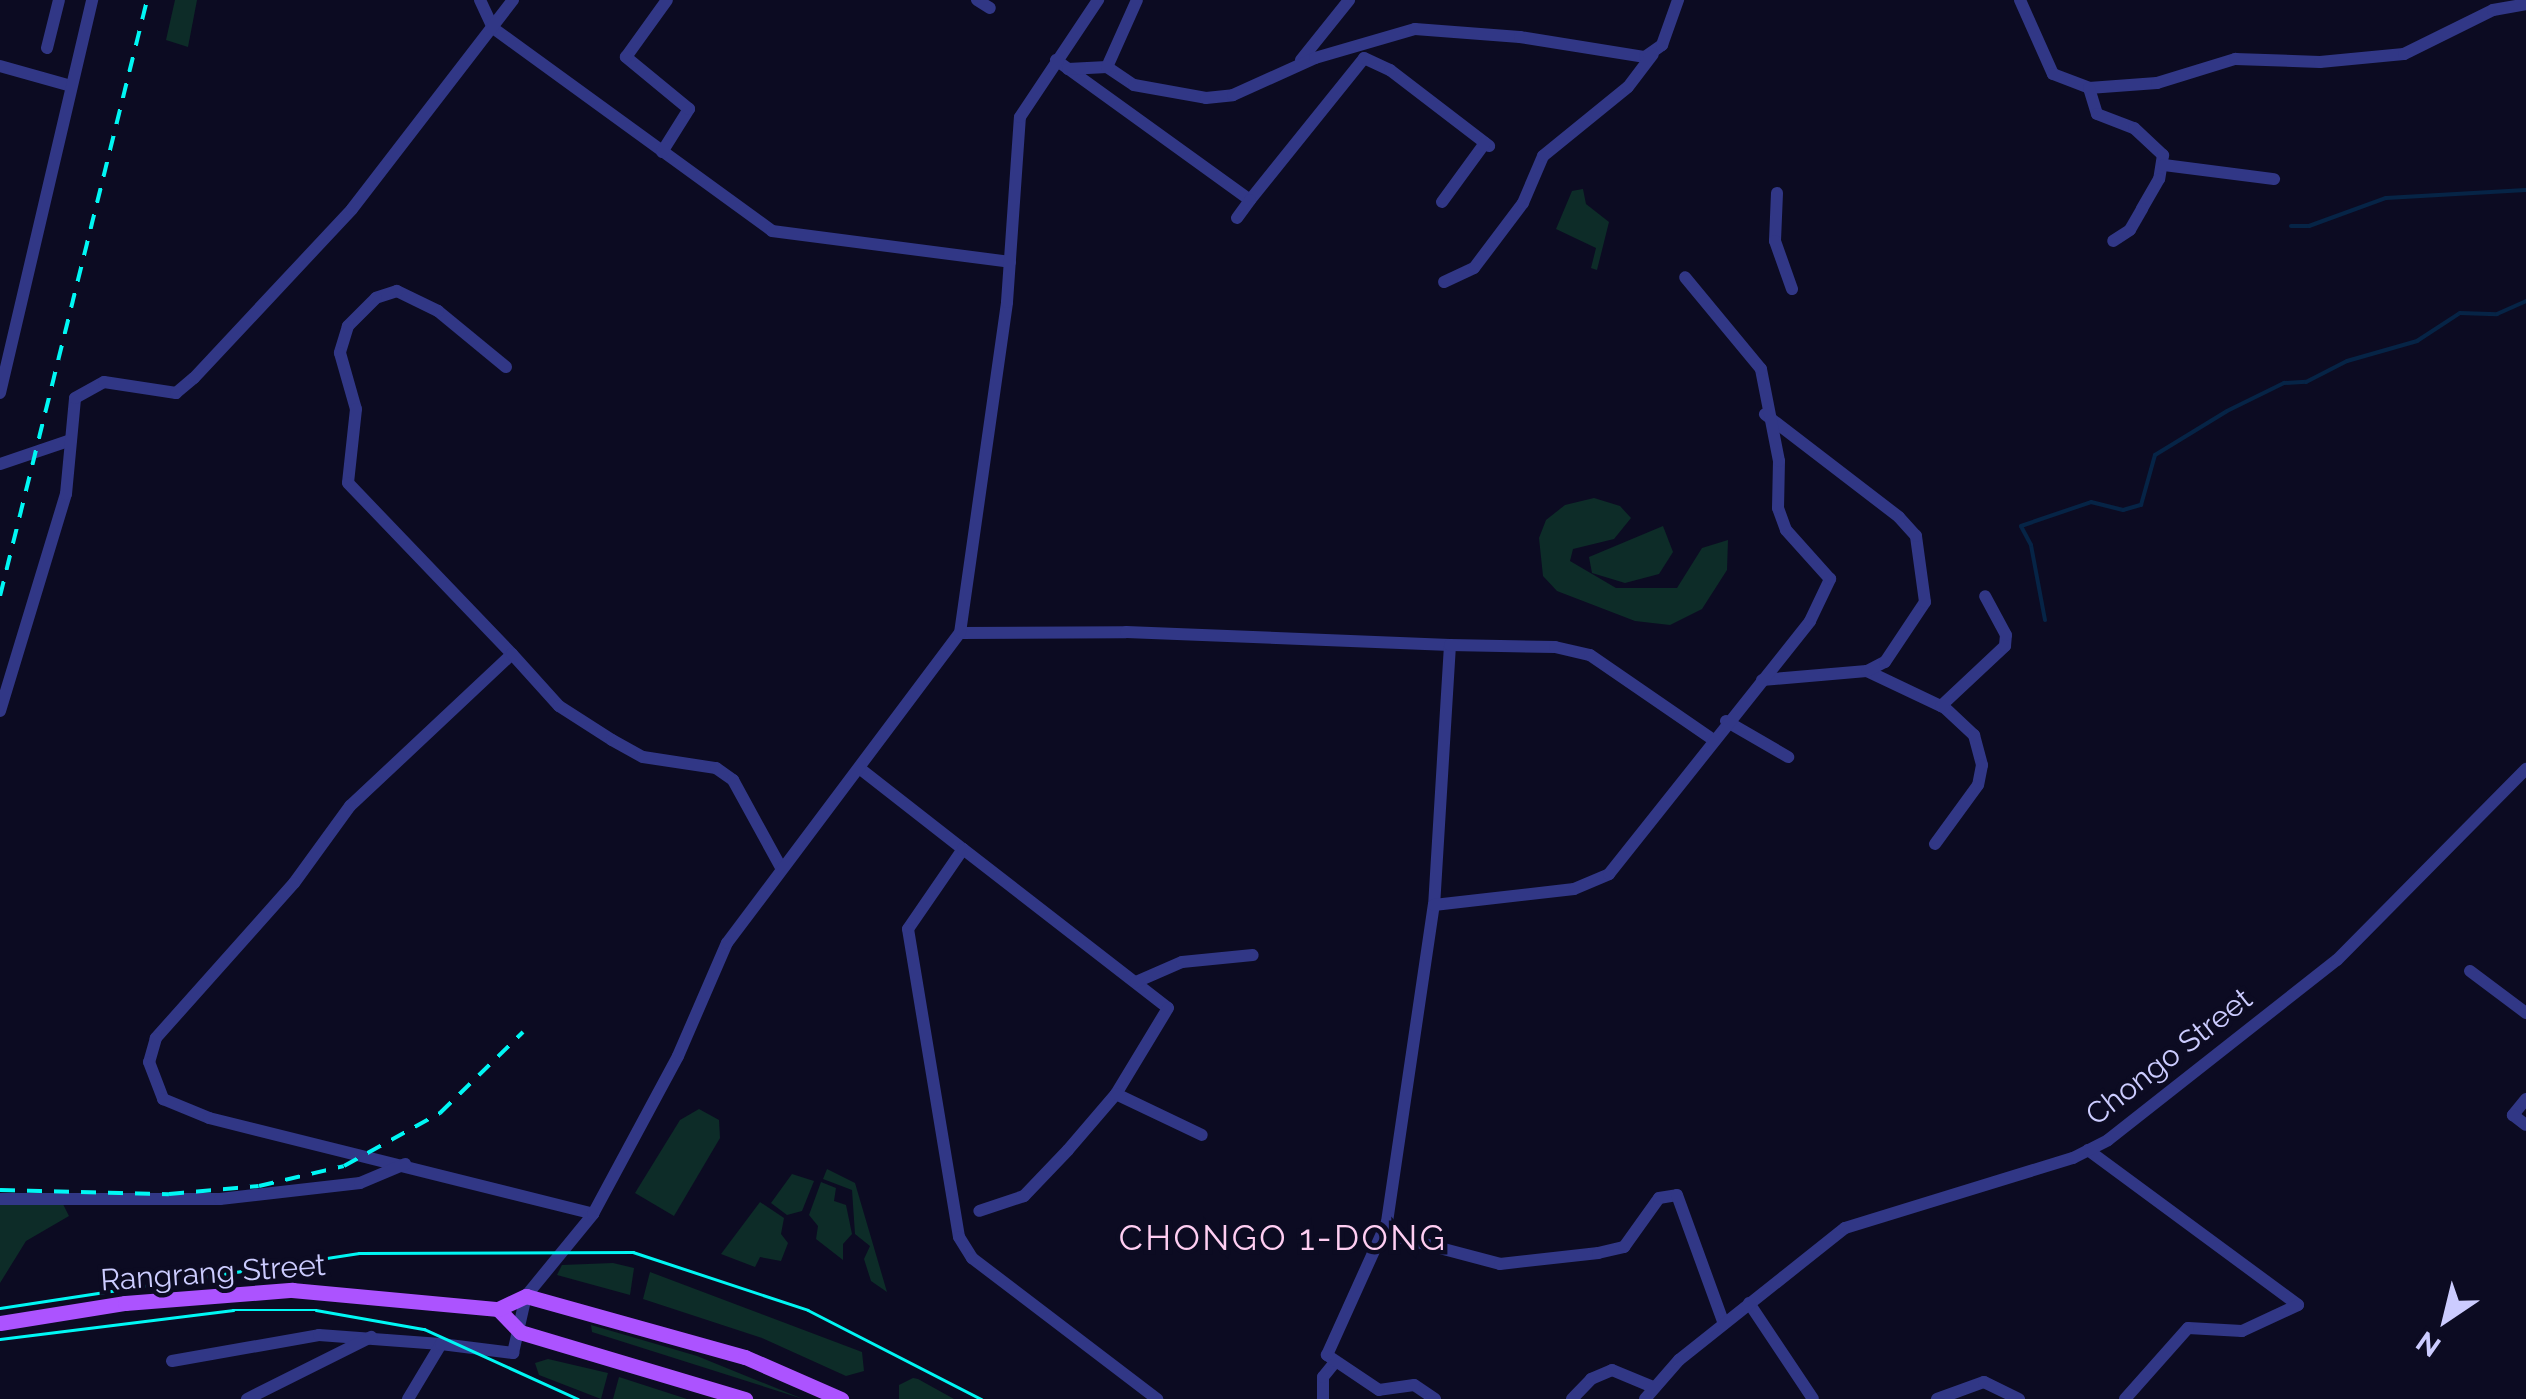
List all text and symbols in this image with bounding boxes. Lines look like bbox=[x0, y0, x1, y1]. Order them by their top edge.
street label: Chongo Street bbox=[2079, 981, 2259, 1133]
district label: CHONGO 1-DONG bbox=[1119, 1217, 1447, 1259]
street label: Rangrang Street bbox=[99, 1247, 327, 1299]
north arrow bbox=[2396, 1269, 2496, 1369]
text: N bbox=[2410, 1324, 2447, 1364]

